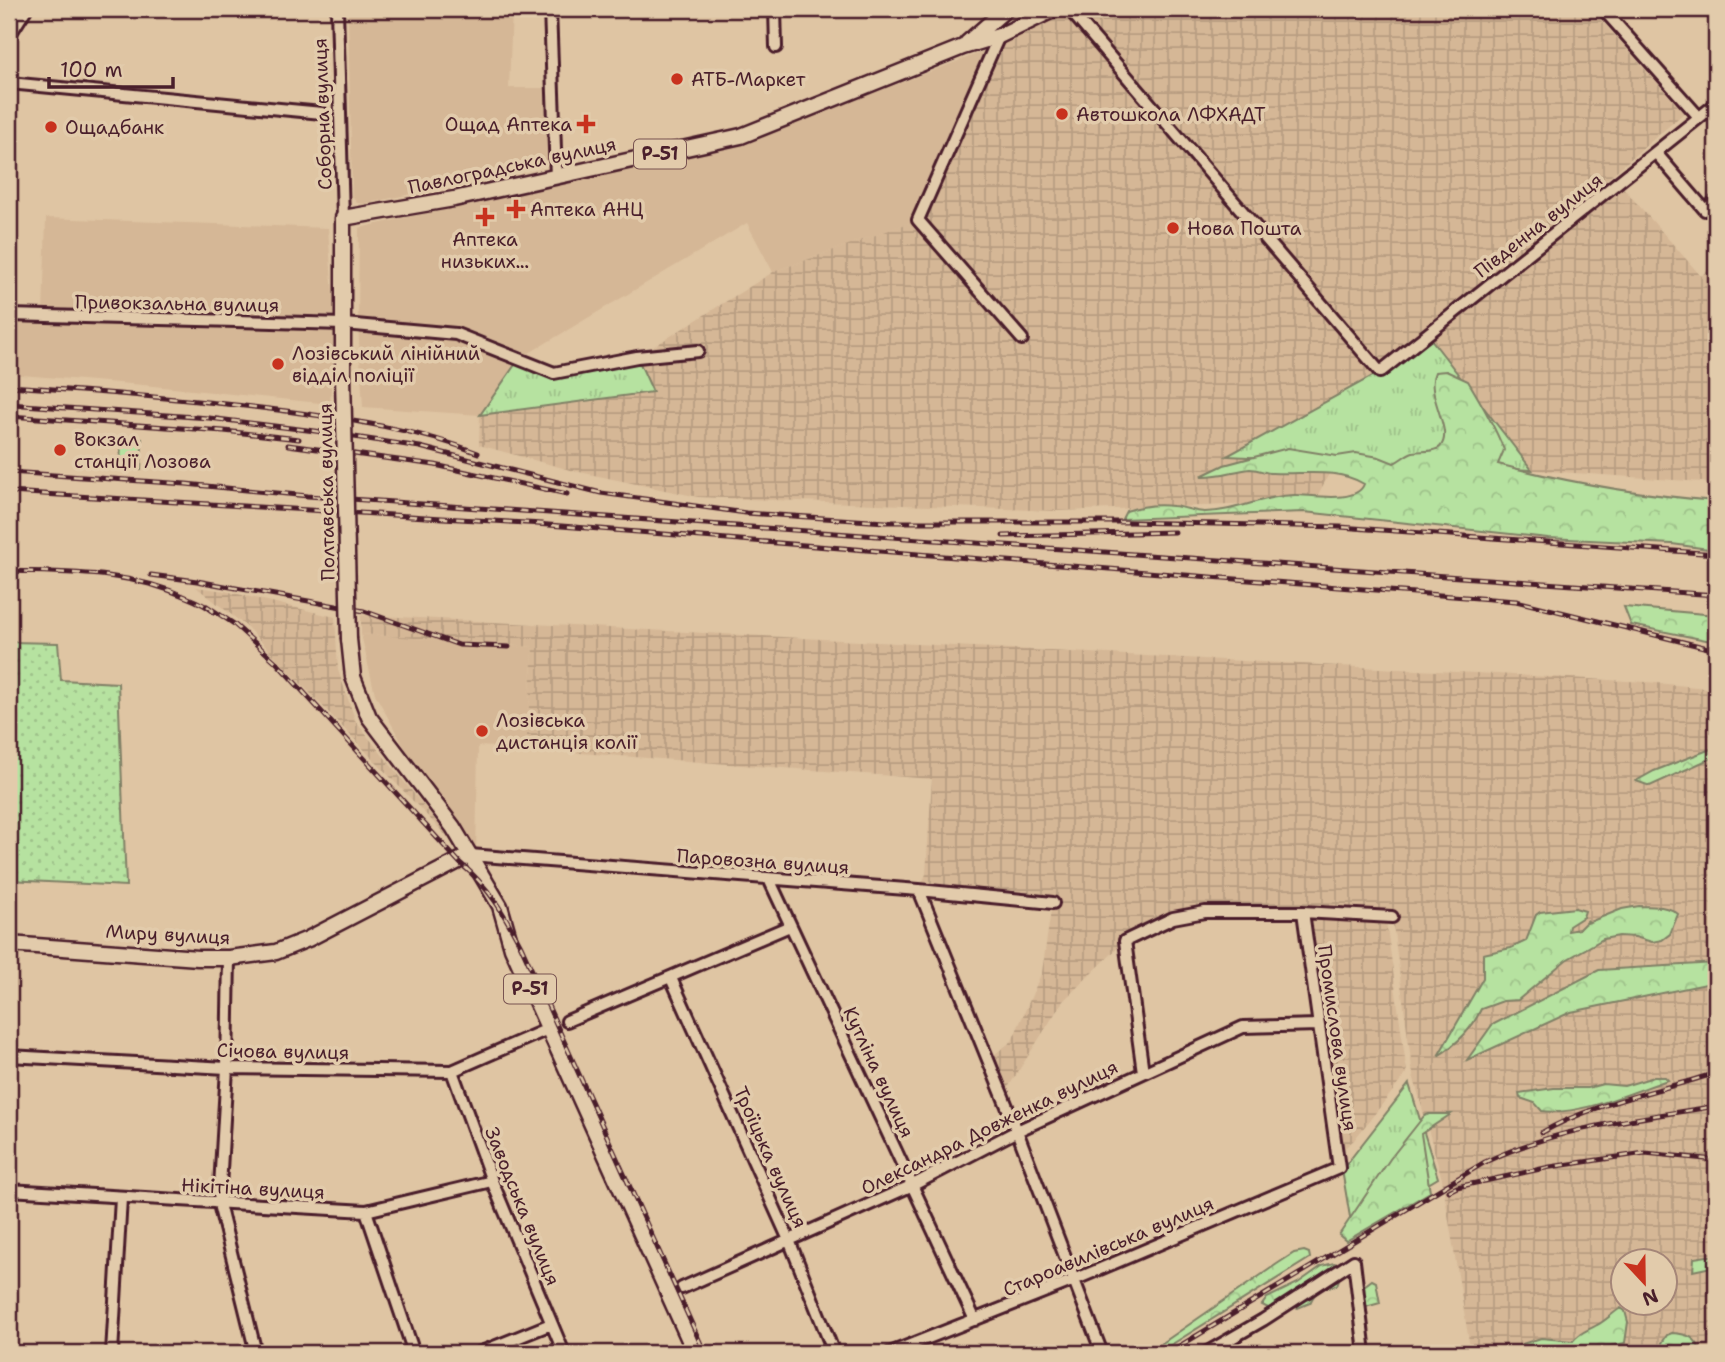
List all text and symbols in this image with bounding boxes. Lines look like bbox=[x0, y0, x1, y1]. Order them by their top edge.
street label: Соборна вулиця bbox=[307, 38, 338, 190]
scale bar bbox=[49, 46, 173, 90]
text: 100 m bbox=[60, 56, 123, 84]
place label: АТБ-Маркет bbox=[691, 67, 806, 92]
marker: АТБ-Маркет bbox=[669, 71, 685, 87]
place label: Автошкола ЛФХАДТ bbox=[1076, 102, 1266, 127]
marker: Автошкола ЛФХАДТ bbox=[1054, 106, 1070, 122]
place label: Ощад Аптека bbox=[445, 112, 572, 137]
place label: Ощадбанк bbox=[65, 115, 164, 140]
marker: Ощад Аптека bbox=[578, 116, 594, 132]
marker: Ощадбанк bbox=[43, 119, 59, 135]
street label: Павлоградська вулиця bbox=[406, 131, 618, 200]
road number: Р-51 bbox=[634, 140, 686, 168]
street label: Південна вулиця bbox=[1469, 167, 1608, 283]
place label: Аптека АНЦ bbox=[530, 197, 644, 222]
marker: Аптека АНЦ bbox=[508, 201, 524, 217]
marker: Аптека низьких... bbox=[477, 209, 493, 225]
place label: Нова Пошта bbox=[1187, 216, 1302, 241]
marker: Нова Пошта bbox=[1165, 220, 1181, 236]
place label: Аптека низьких... bbox=[441, 227, 529, 274]
street label: Привокзальна вулиця bbox=[75, 289, 279, 318]
place label: Лозівський лінійний відділ поліції bbox=[292, 341, 480, 388]
marker: Лозівський лінійний відділ поліції bbox=[270, 356, 286, 372]
street label: Полтавська вулиця bbox=[312, 403, 341, 581]
place label: Вокзал станції Лозова bbox=[74, 427, 211, 474]
marker: Вокзал станції Лозова bbox=[52, 442, 68, 458]
place label: Лозівська дистанція колії bbox=[496, 708, 638, 755]
marker: Лозівська дистанція колії bbox=[474, 723, 490, 739]
street label: Паровозна вулиця bbox=[676, 843, 850, 880]
street label: Миру вулиця bbox=[105, 919, 231, 950]
street label: Промислова вулиця bbox=[1312, 943, 1363, 1133]
road number: Р-51 bbox=[504, 974, 556, 1004]
street label: Кутліна вулиця bbox=[837, 1003, 920, 1142]
street label: Січова вулиця bbox=[216, 1038, 350, 1065]
street label: Олександра Довженка вулиця bbox=[857, 1054, 1122, 1201]
street label: Троїцька вулиця bbox=[728, 1082, 813, 1232]
street label: Заводська вулиця bbox=[479, 1123, 566, 1289]
street label: Нікітіна вулиця bbox=[180, 1172, 325, 1205]
street label: Староавилівська вулиця bbox=[999, 1191, 1217, 1302]
north arrow bbox=[1610, 1246, 1680, 1316]
text: N bbox=[1639, 1283, 1662, 1312]

